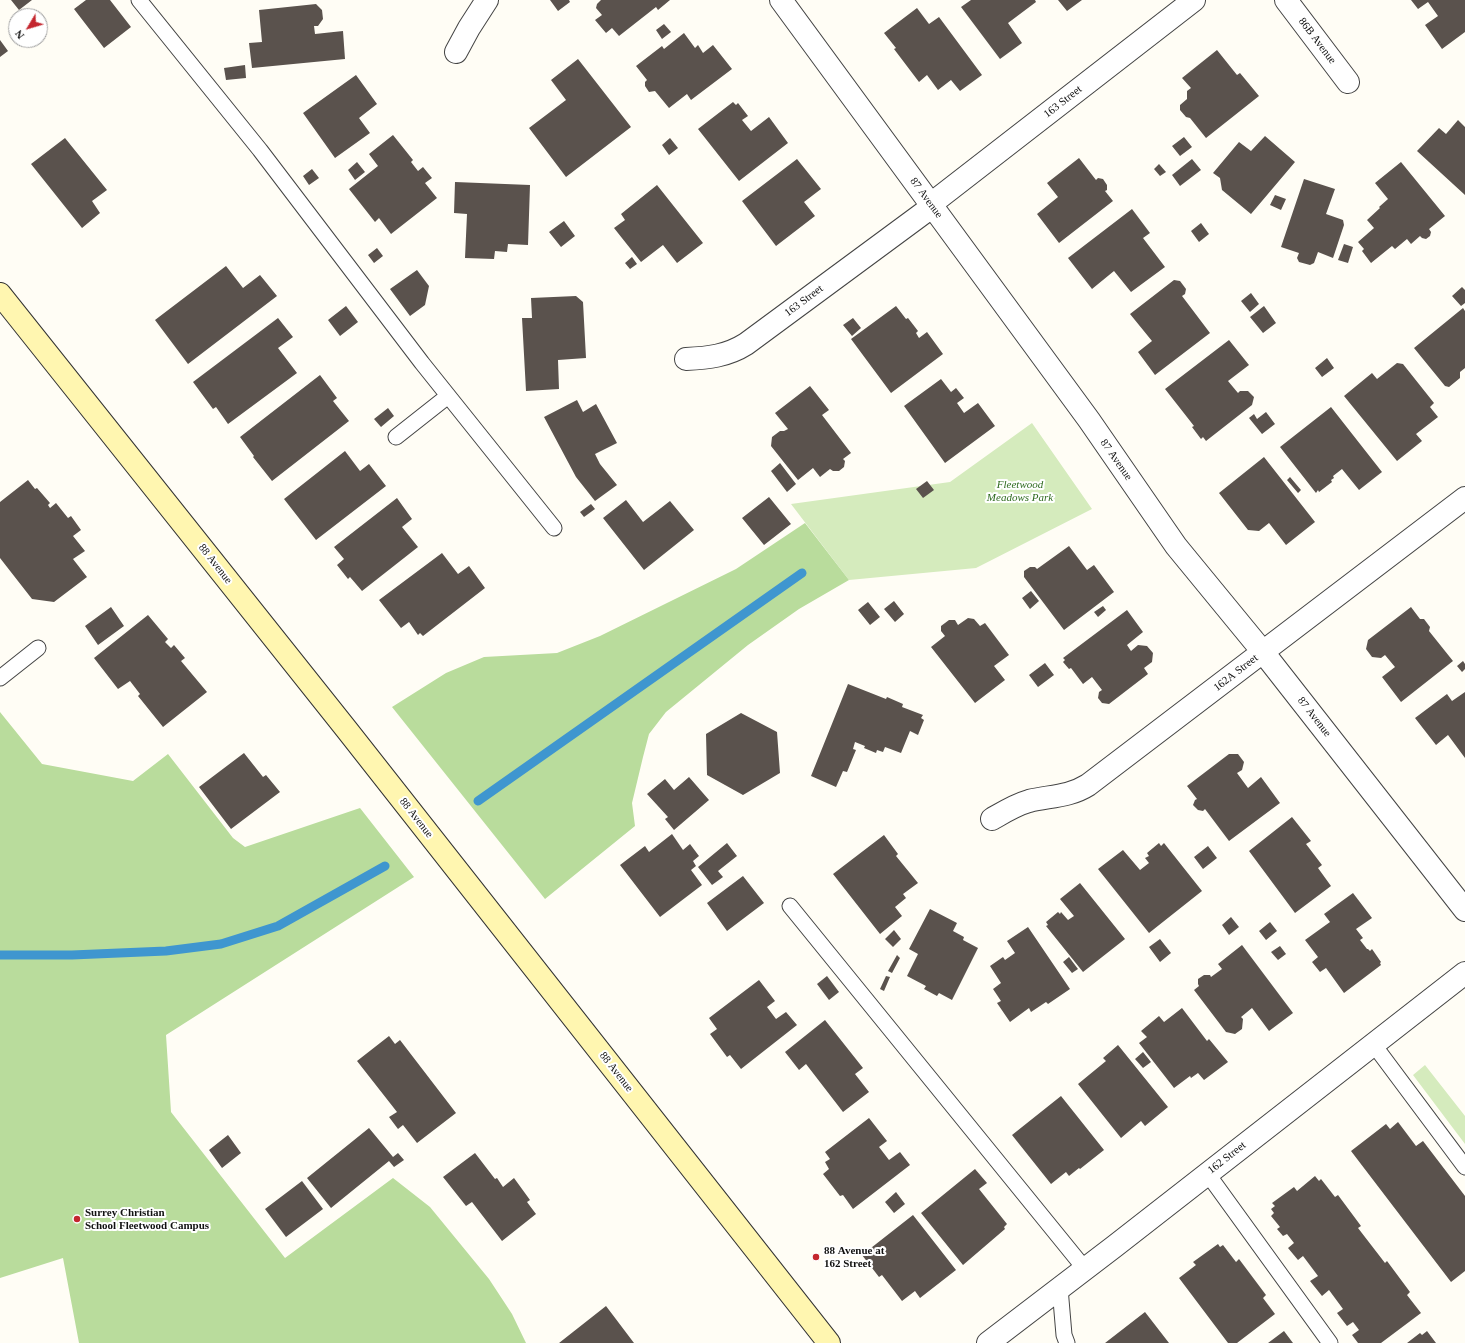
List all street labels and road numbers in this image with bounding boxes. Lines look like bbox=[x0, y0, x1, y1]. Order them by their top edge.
street label: 86B Avenue bbox=[1295, 15, 1339, 67]
street label: 163 Street bbox=[1041, 83, 1085, 121]
street label: 87 Avenue bbox=[907, 175, 945, 221]
street label: 163 Street bbox=[782, 282, 826, 320]
street label: 87 Avenue bbox=[1097, 437, 1135, 483]
street label: 88 Avenue bbox=[195, 541, 235, 587]
street label: 162A Street bbox=[1211, 652, 1261, 694]
street label: 87 Avenue bbox=[1294, 694, 1334, 740]
street label: 88 Avenue bbox=[396, 795, 436, 841]
street label: 88 Avenue bbox=[596, 1049, 636, 1095]
street label: 162 Street bbox=[1205, 1139, 1249, 1177]

